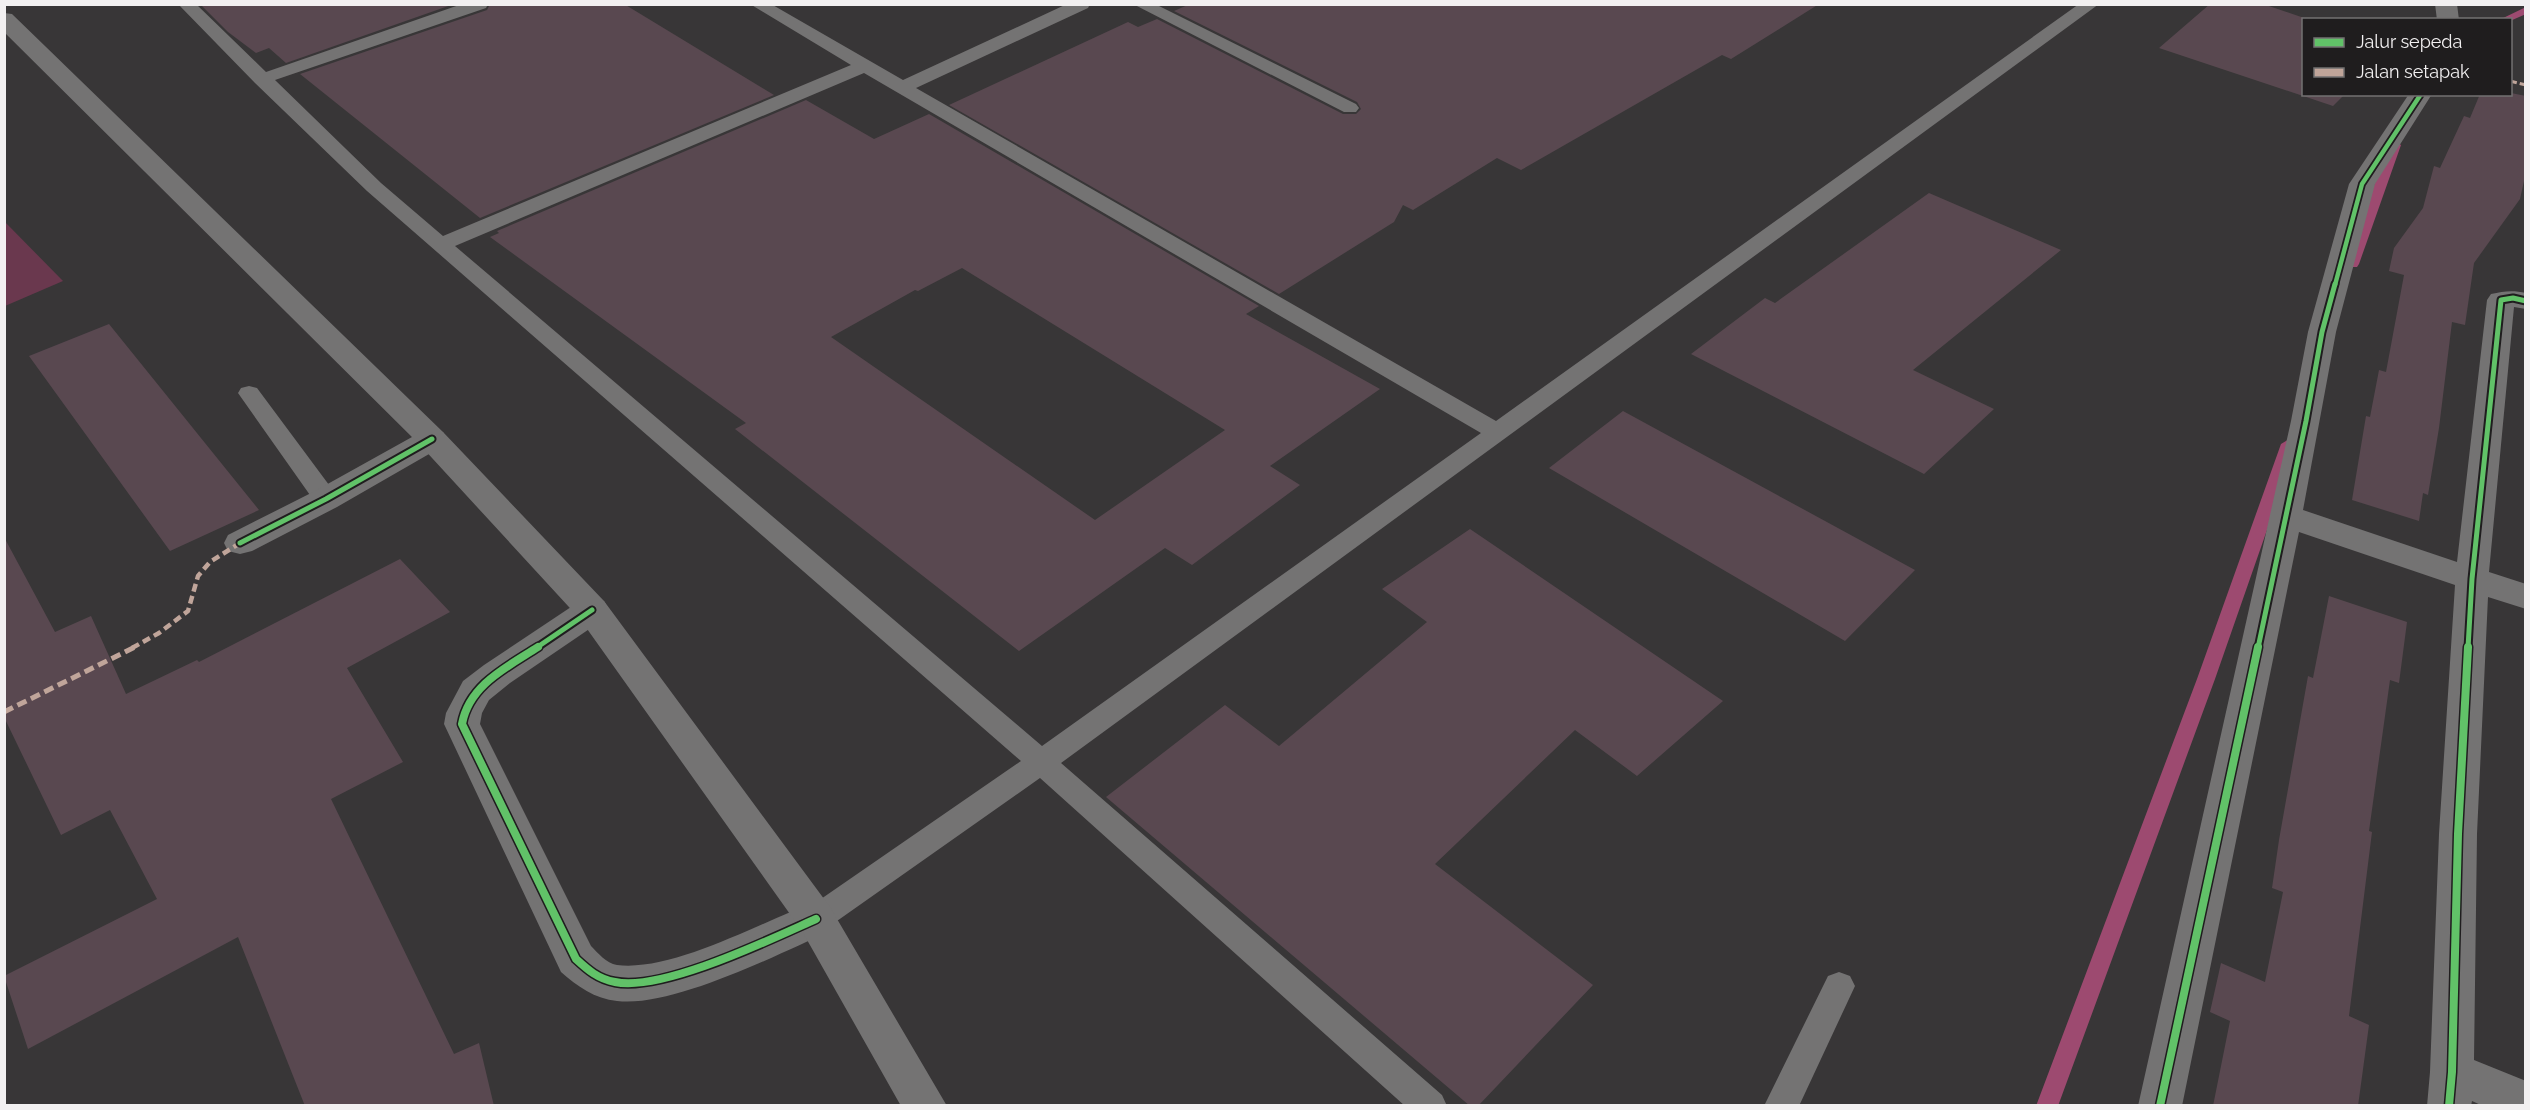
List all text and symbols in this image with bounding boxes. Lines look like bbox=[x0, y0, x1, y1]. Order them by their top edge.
legend bbox=[2302, 18, 2512, 96]
text: Jalur sepeda bbox=[2356, 31, 2462, 52]
text: Jalan setapak bbox=[2356, 61, 2470, 82]

